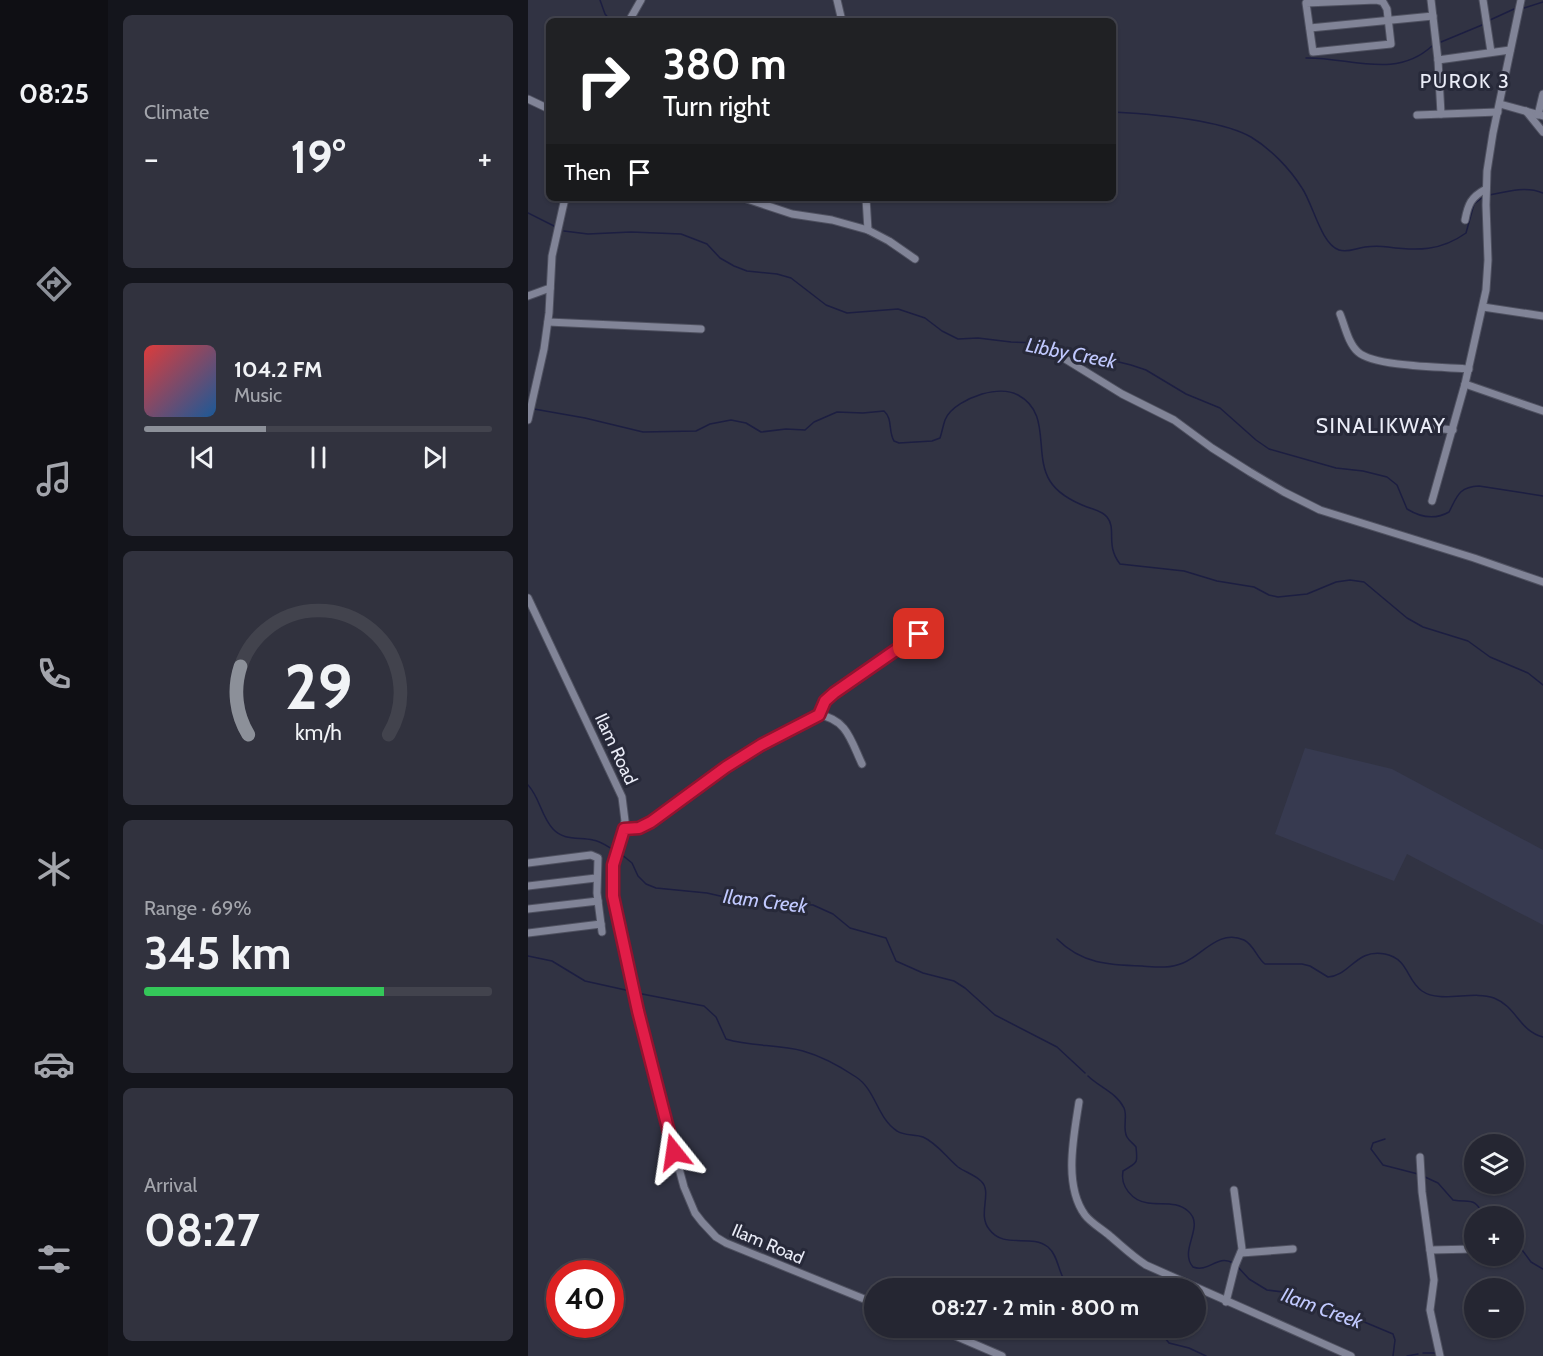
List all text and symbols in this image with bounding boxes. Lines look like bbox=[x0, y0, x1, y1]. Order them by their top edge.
text: 380 m bbox=[663, 38, 787, 90]
icon: right bbox=[564, 42, 642, 120]
district label: PUROK 3 bbox=[1420, 69, 1510, 93]
text: 08:25 bbox=[19, 77, 89, 110]
text: Turn right bbox=[663, 90, 770, 123]
text: Climate bbox=[144, 100, 209, 124]
text: 19° bbox=[291, 130, 345, 184]
text: − bbox=[144, 138, 159, 178]
text: + bbox=[477, 138, 492, 178]
icon: arrive bbox=[623, 156, 656, 189]
text: Then bbox=[564, 159, 611, 186]
icon: directions bbox=[33, 263, 75, 305]
water label: Libby Creek bbox=[1024, 332, 1120, 374]
text: 104.2 FM bbox=[234, 356, 322, 383]
text: Music bbox=[234, 383, 282, 407]
district label: SINALIKWAY bbox=[1316, 413, 1446, 438]
icon: previous bbox=[186, 441, 219, 474]
icon: pause bbox=[302, 441, 335, 474]
icon: next bbox=[418, 441, 451, 474]
icon: music bbox=[33, 458, 75, 500]
pin bbox=[893, 608, 944, 659]
icon: arrive bbox=[902, 617, 935, 650]
text: 29 bbox=[284, 649, 352, 725]
icon: phone bbox=[33, 653, 75, 695]
street label: Ilam Road bbox=[590, 710, 642, 788]
text: km/h bbox=[295, 719, 341, 745]
icon: climate bbox=[33, 848, 75, 890]
water label: Ilam Creek bbox=[722, 884, 810, 918]
text: Range · 69% bbox=[144, 896, 251, 920]
text: 345 km bbox=[144, 926, 291, 980]
icon: car bbox=[33, 1043, 75, 1085]
position arrow bbox=[642, 1120, 706, 1184]
map controls bbox=[1464, 1134, 1524, 1338]
button: layers bbox=[1464, 1134, 1524, 1194]
text: Arrival bbox=[144, 1173, 197, 1197]
text: 08:27 bbox=[144, 1203, 260, 1257]
button: + bbox=[1464, 1206, 1524, 1266]
street label: Ilam Road bbox=[729, 1219, 807, 1269]
icon: filters bbox=[33, 1238, 75, 1280]
speed limit sign: 40 bbox=[546, 1260, 624, 1338]
button: − bbox=[1464, 1278, 1524, 1338]
water label: Ilam Creek bbox=[1278, 1282, 1367, 1334]
text: 08:27 · 2 min · 800 m bbox=[931, 1294, 1139, 1321]

